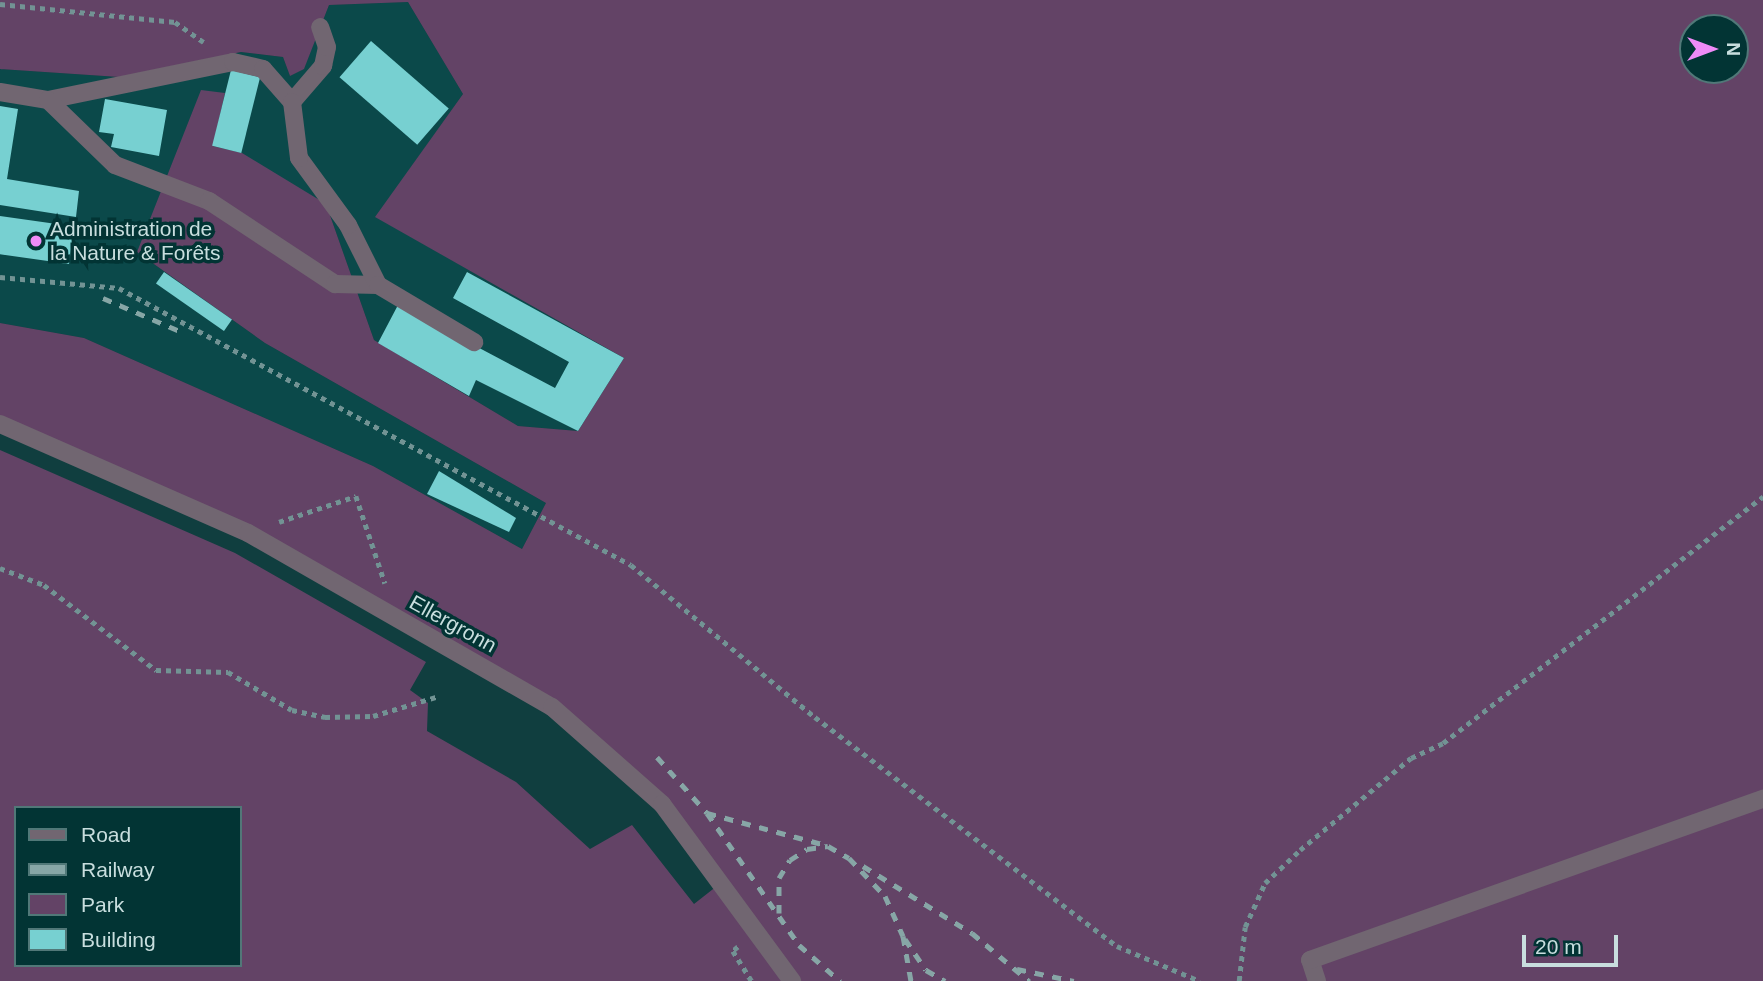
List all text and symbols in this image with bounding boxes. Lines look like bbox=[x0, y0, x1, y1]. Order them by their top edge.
north arrow bbox=[1679, 14, 1749, 84]
text: N bbox=[1723, 42, 1744, 56]
place label: Administration de la Nature & Forêts bbox=[50, 216, 220, 266]
marker: Administration de la Nature & Forêts bbox=[28, 233, 44, 249]
street label: Ellergronn bbox=[405, 590, 501, 658]
legend bbox=[14, 806, 242, 967]
text: Road bbox=[81, 823, 131, 846]
text: Railway bbox=[81, 858, 155, 881]
text: Park bbox=[81, 893, 124, 916]
scale bar bbox=[1525, 922, 1621, 966]
text: Building bbox=[81, 928, 156, 951]
text: 20 m bbox=[1535, 935, 1582, 958]

